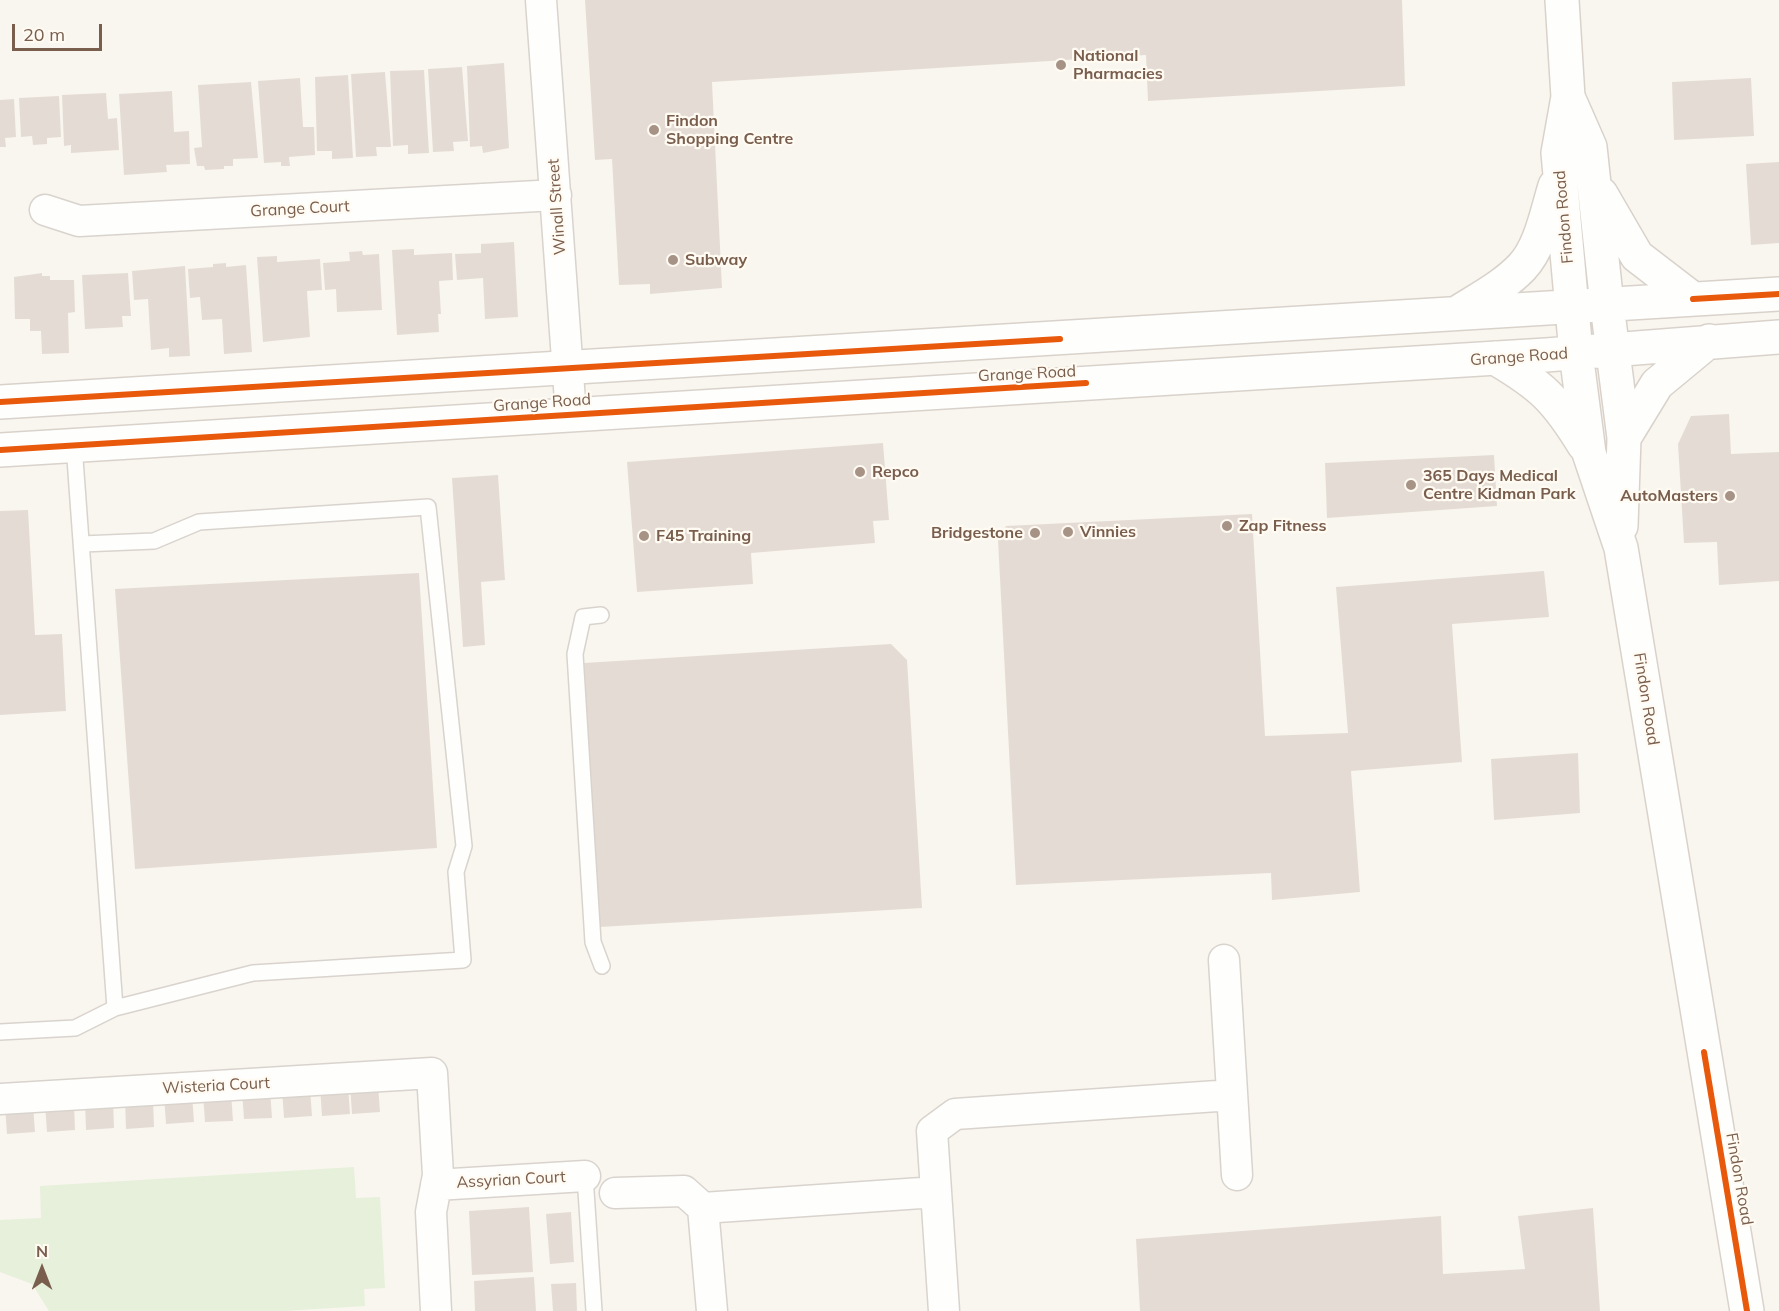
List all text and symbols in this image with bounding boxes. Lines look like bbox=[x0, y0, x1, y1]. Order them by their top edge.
scale bar bbox=[15, 12, 105, 50]
text: 20 m bbox=[23, 23, 65, 46]
place label: National Pharmacies bbox=[1073, 46, 1163, 84]
marker: National Pharmacies bbox=[1054, 58, 1068, 72]
place label: Findon Shopping Centre bbox=[666, 111, 793, 149]
marker: Findon Shopping Centre bbox=[647, 123, 661, 137]
street label: Winall Street bbox=[544, 158, 570, 256]
street label: Findon Road bbox=[1550, 169, 1578, 265]
street label: Grange Court bbox=[250, 197, 350, 221]
place label: Subway bbox=[685, 250, 747, 270]
marker: Subway bbox=[666, 253, 680, 267]
street label: Grange Road bbox=[1469, 344, 1569, 370]
street label: Grange Road bbox=[977, 362, 1077, 386]
street label: Grange Road bbox=[492, 390, 592, 416]
place label: Repco bbox=[872, 462, 919, 482]
marker: Repco bbox=[853, 465, 867, 479]
place label: 365 Days Medical Centre Kidman Park bbox=[1423, 466, 1576, 504]
marker: 365 Days Medical Centre Kidman Park bbox=[1404, 478, 1418, 492]
place label: AutoMasters bbox=[1620, 486, 1718, 506]
marker: AutoMasters bbox=[1723, 489, 1737, 503]
place label: Zap Fitness bbox=[1239, 516, 1327, 536]
marker: Zap Fitness bbox=[1220, 519, 1234, 533]
place label: Vinnies bbox=[1080, 522, 1136, 542]
place label: Bridgestone bbox=[931, 523, 1023, 543]
marker: Vinnies bbox=[1061, 525, 1075, 539]
place label: F45 Training bbox=[656, 526, 751, 546]
marker: Bridgestone bbox=[1028, 526, 1042, 540]
marker: F45 Training bbox=[637, 529, 651, 543]
street label: Findon Road bbox=[1629, 651, 1663, 747]
street label: Wisteria Court bbox=[162, 1074, 270, 1098]
street label: Findon Road bbox=[1721, 1131, 1757, 1227]
street label: Assyrian Court bbox=[456, 1168, 566, 1192]
north arrow bbox=[12, 1239, 72, 1299]
text: N bbox=[36, 1241, 48, 1261]

